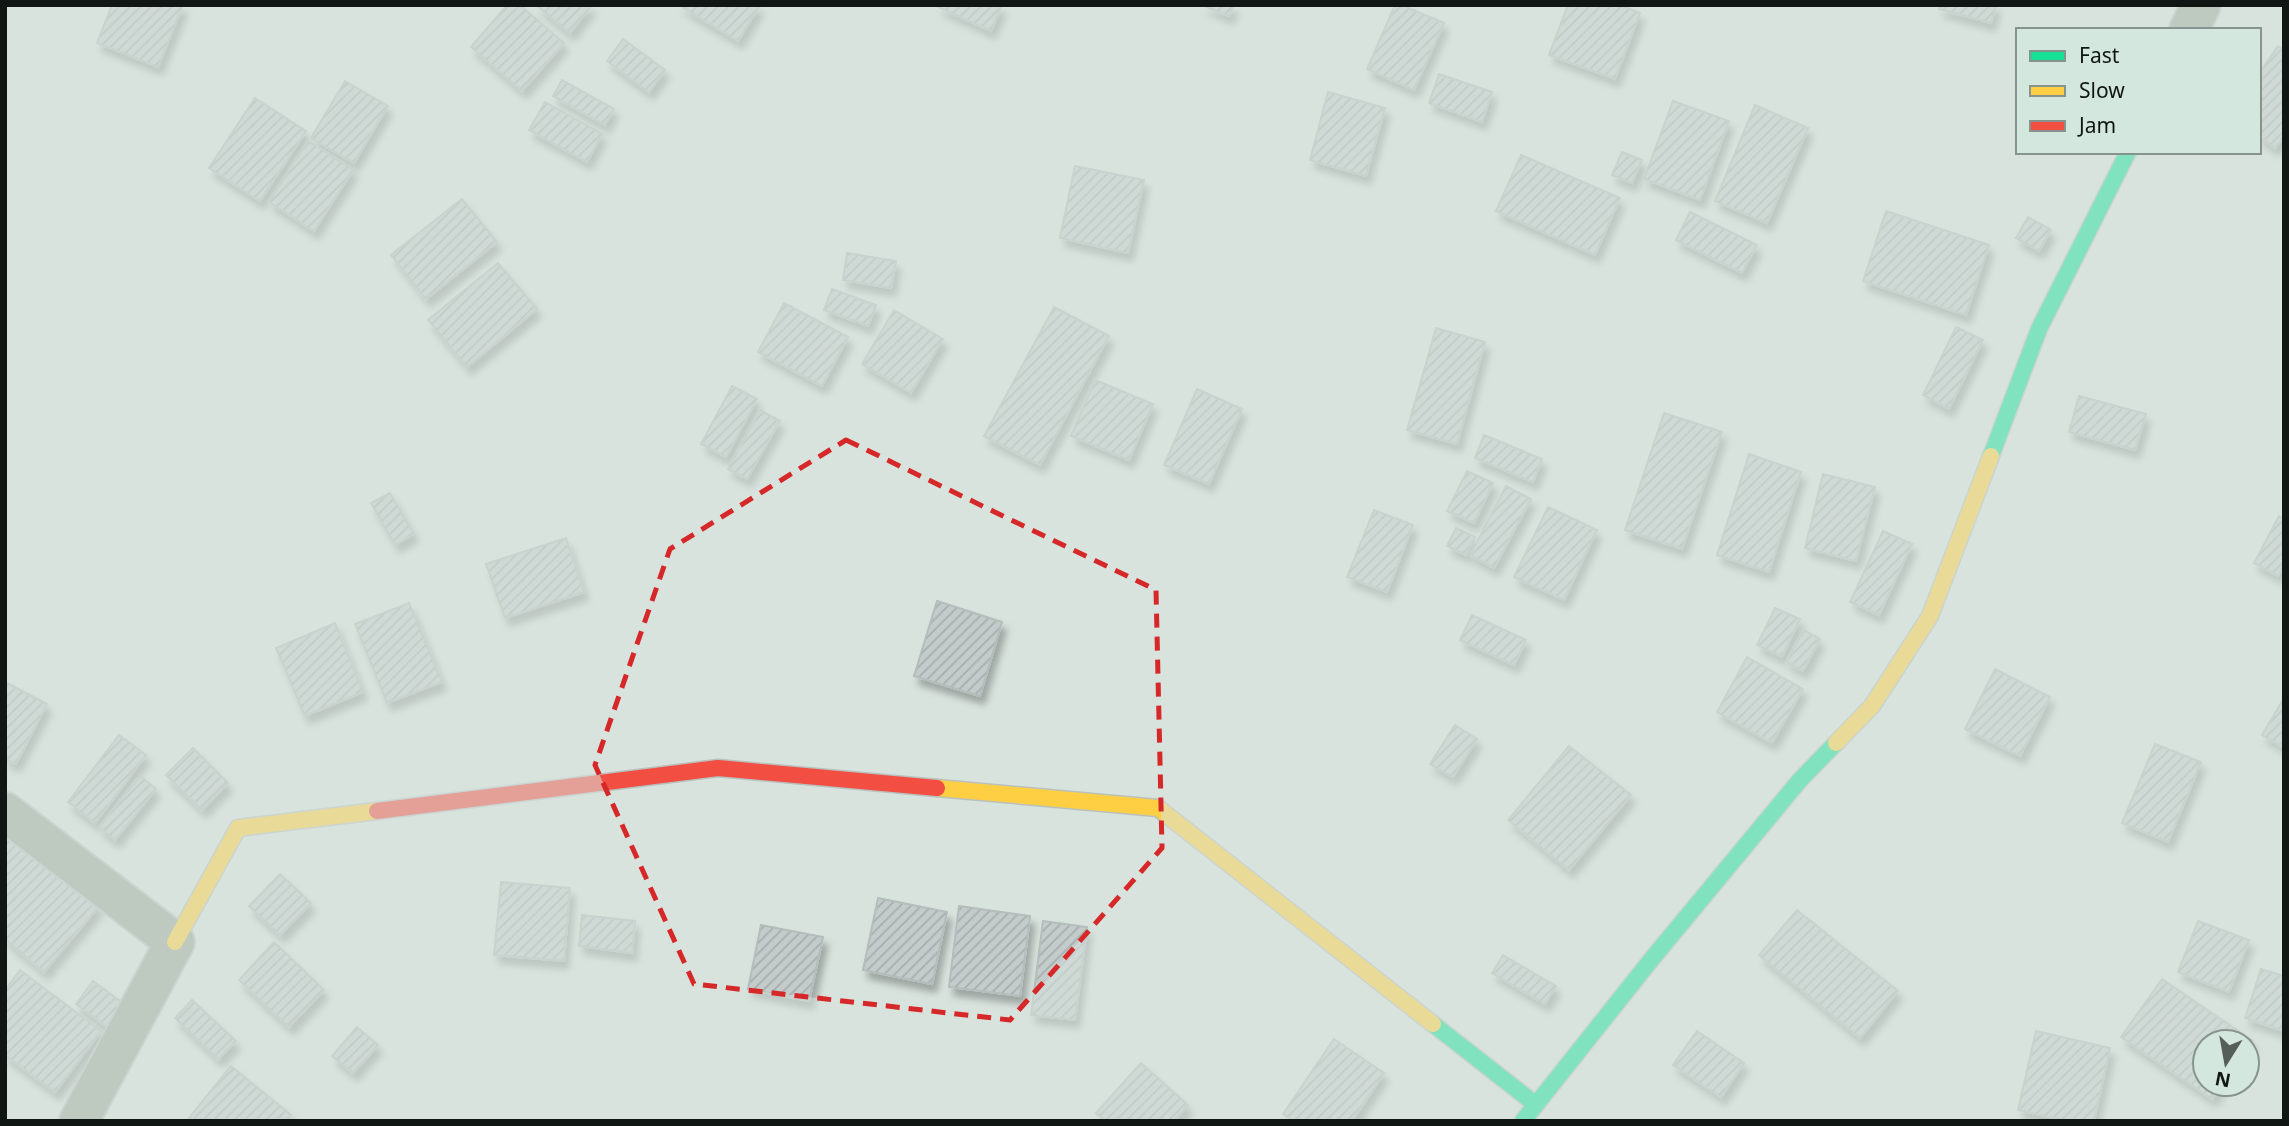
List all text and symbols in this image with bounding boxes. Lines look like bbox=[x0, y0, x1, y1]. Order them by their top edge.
legend bbox=[2016, 28, 2261, 154]
text: Fast bbox=[2079, 41, 2120, 69]
text: Slow bbox=[2079, 76, 2125, 104]
text: Jam bbox=[2077, 111, 2116, 139]
north arrow bbox=[2191, 1028, 2261, 1098]
text: N bbox=[2213, 1065, 2233, 1094]

